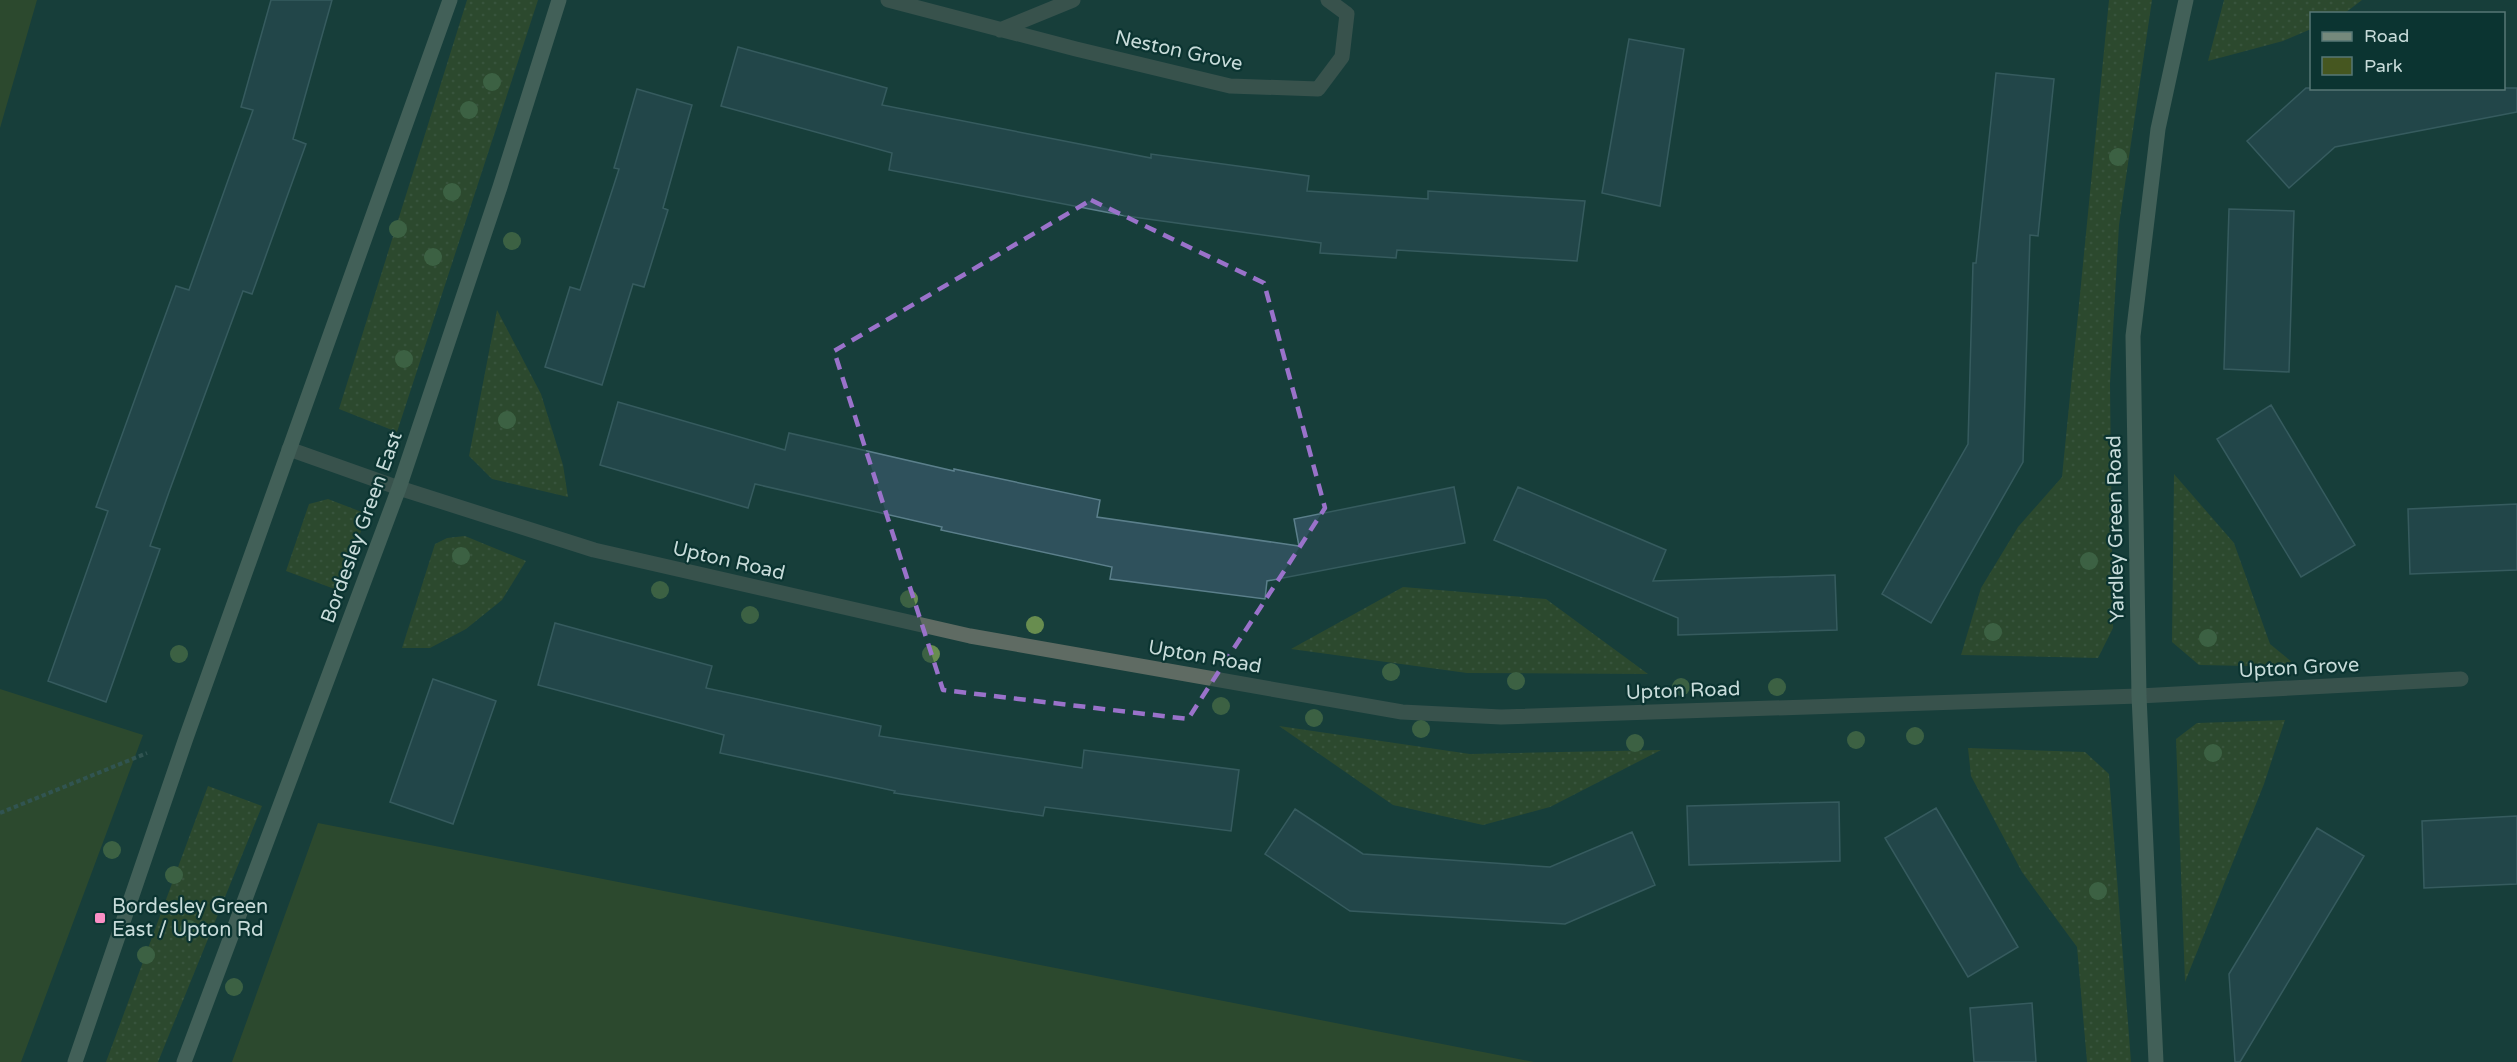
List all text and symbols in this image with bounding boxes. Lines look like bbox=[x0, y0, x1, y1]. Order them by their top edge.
legend bbox=[2310, 12, 2505, 90]
text: Road bbox=[2364, 25, 2409, 47]
street label: Neston Grove bbox=[1113, 26, 1245, 76]
text: Park bbox=[2364, 55, 2403, 77]
street label: Bordesley Green East bbox=[316, 428, 408, 627]
street label: Yardley Green Road bbox=[2102, 435, 2130, 623]
street label: Upton Road bbox=[670, 536, 787, 586]
street label: Upton Road bbox=[1146, 635, 1263, 679]
street label: Upton Grove bbox=[2238, 653, 2360, 683]
street label: Upton Road bbox=[1625, 677, 1741, 705]
place label: Bordesley Green East / Upton Rd bbox=[112, 895, 268, 942]
marker: Bordesley Green East / Upton Rd bbox=[93, 911, 107, 925]

